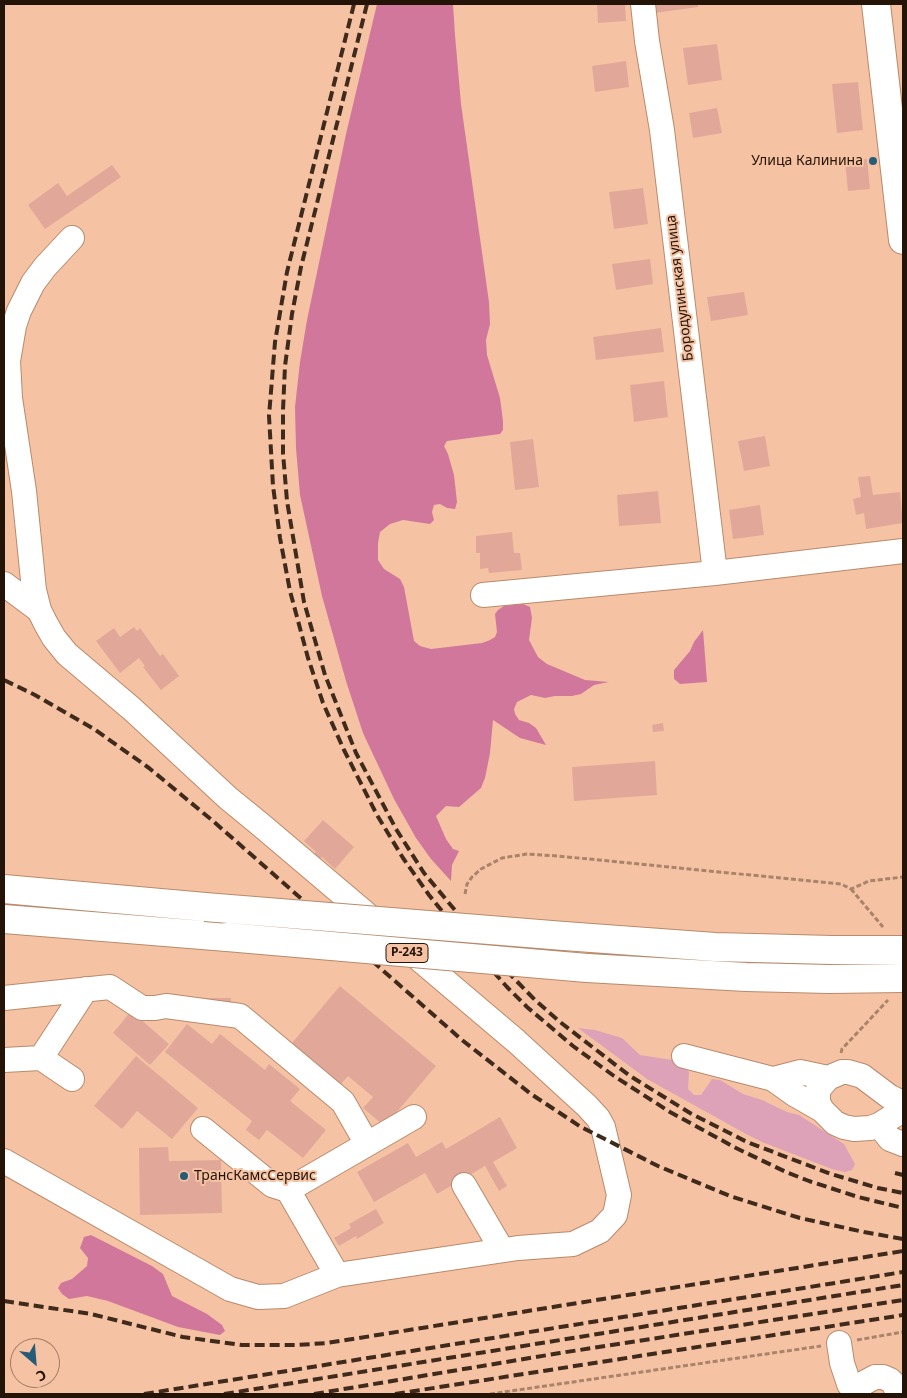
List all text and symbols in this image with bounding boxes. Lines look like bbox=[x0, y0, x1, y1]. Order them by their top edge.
place label: Улица Калинина bbox=[751, 153, 863, 169]
marker: Улица Калинина bbox=[867, 155, 879, 167]
street label: Бородулинская улица bbox=[663, 214, 697, 362]
road number: Р-243 bbox=[386, 944, 428, 962]
place label: ТрансКамсСервис bbox=[194, 1168, 316, 1184]
marker: ТрансКамсСервис bbox=[178, 1170, 190, 1182]
north arrow bbox=[10, 1338, 60, 1388]
text: С bbox=[33, 1365, 50, 1386]

